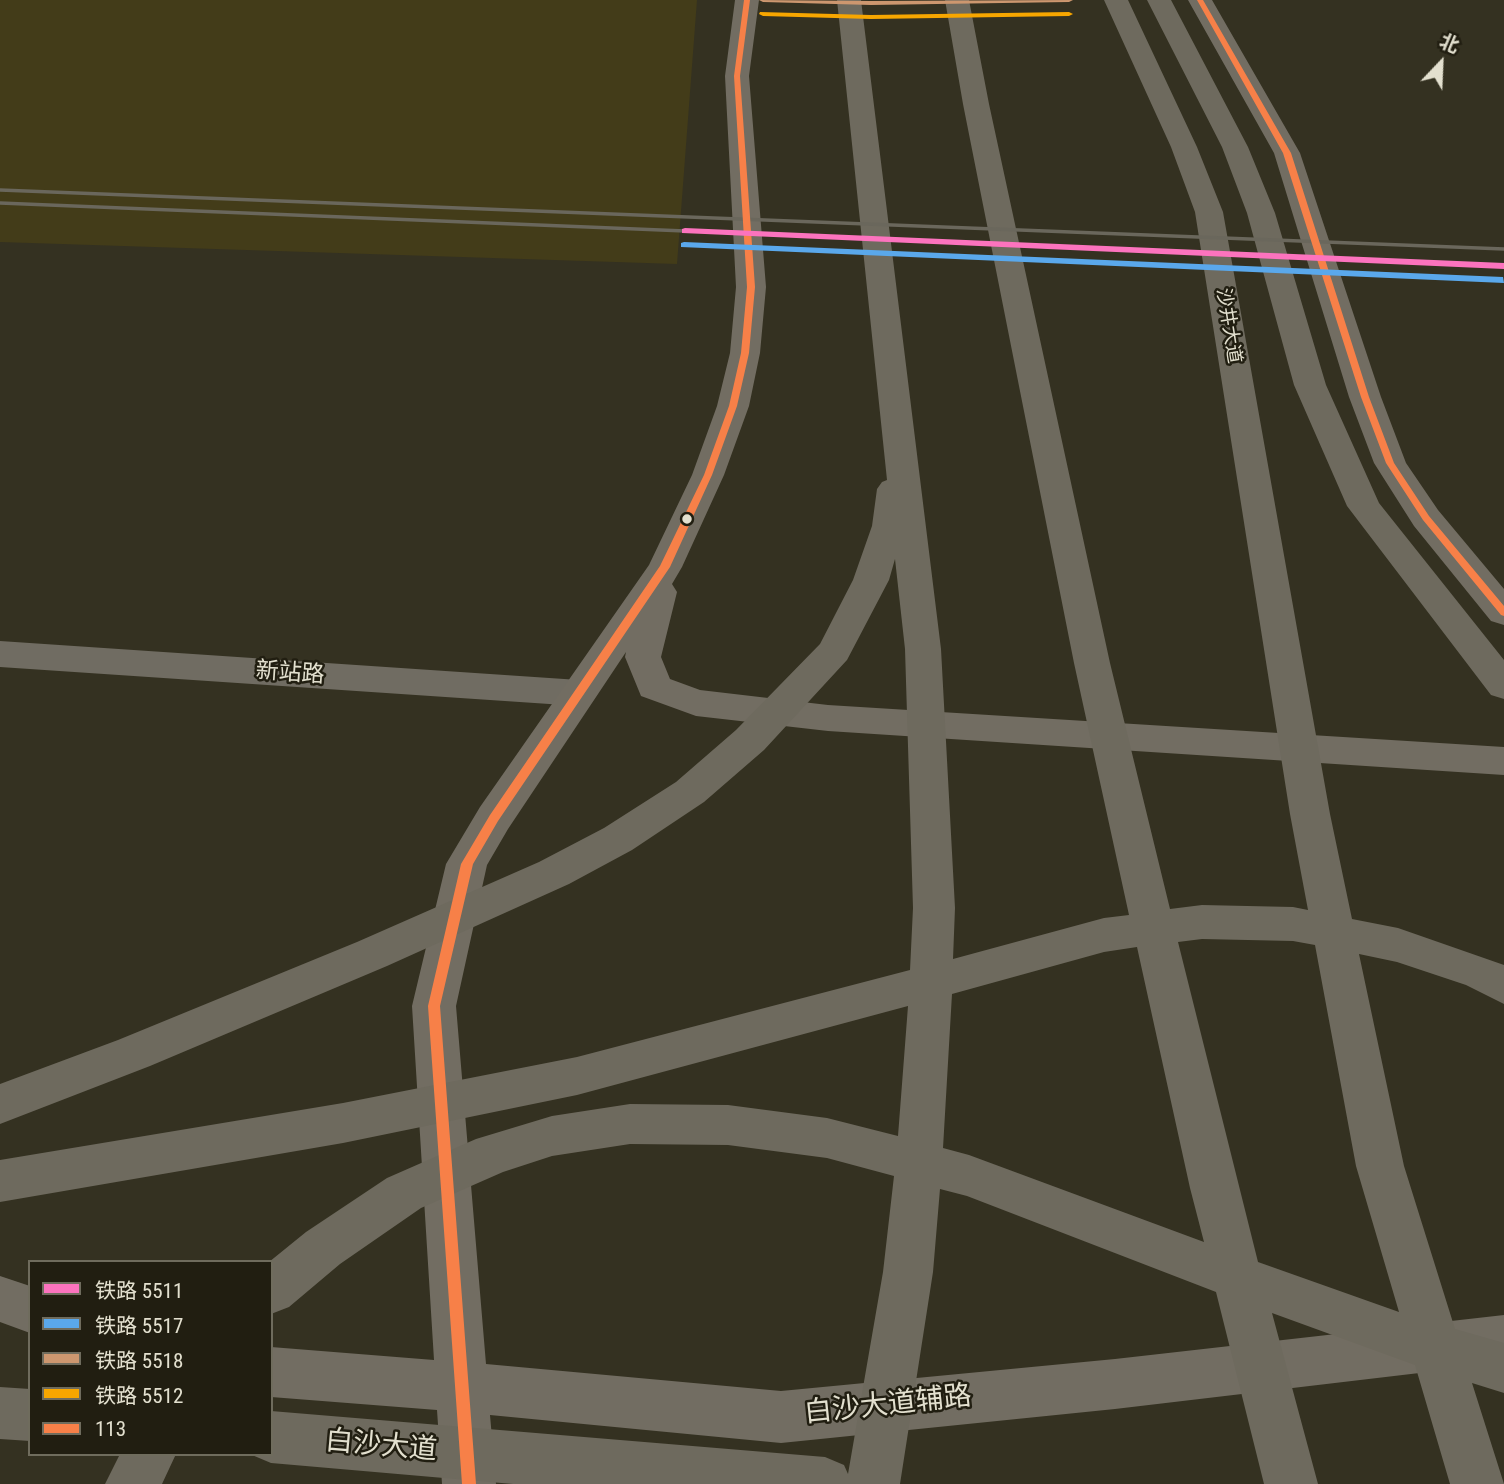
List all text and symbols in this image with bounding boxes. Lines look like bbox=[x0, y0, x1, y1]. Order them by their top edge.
north arrow bbox=[1406, 28, 1476, 98]
text: 北 bbox=[1436, 29, 1463, 58]
street label: 沙井大道 bbox=[1211, 287, 1245, 365]
unlabelled marker bbox=[680, 512, 694, 526]
street label: 新站路 bbox=[255, 658, 325, 690]
legend bbox=[28, 1260, 273, 1456]
text: 铁路 5511 bbox=[95, 1279, 183, 1303]
text: 铁路 5517 bbox=[95, 1314, 183, 1338]
text: 铁路 5518 bbox=[95, 1349, 183, 1373]
street label: 白沙大道辅路 bbox=[803, 1381, 973, 1431]
text: 铁路 5512 bbox=[95, 1384, 183, 1408]
text: 113 bbox=[95, 1417, 126, 1441]
street label: 白沙大道 bbox=[324, 1425, 438, 1469]

